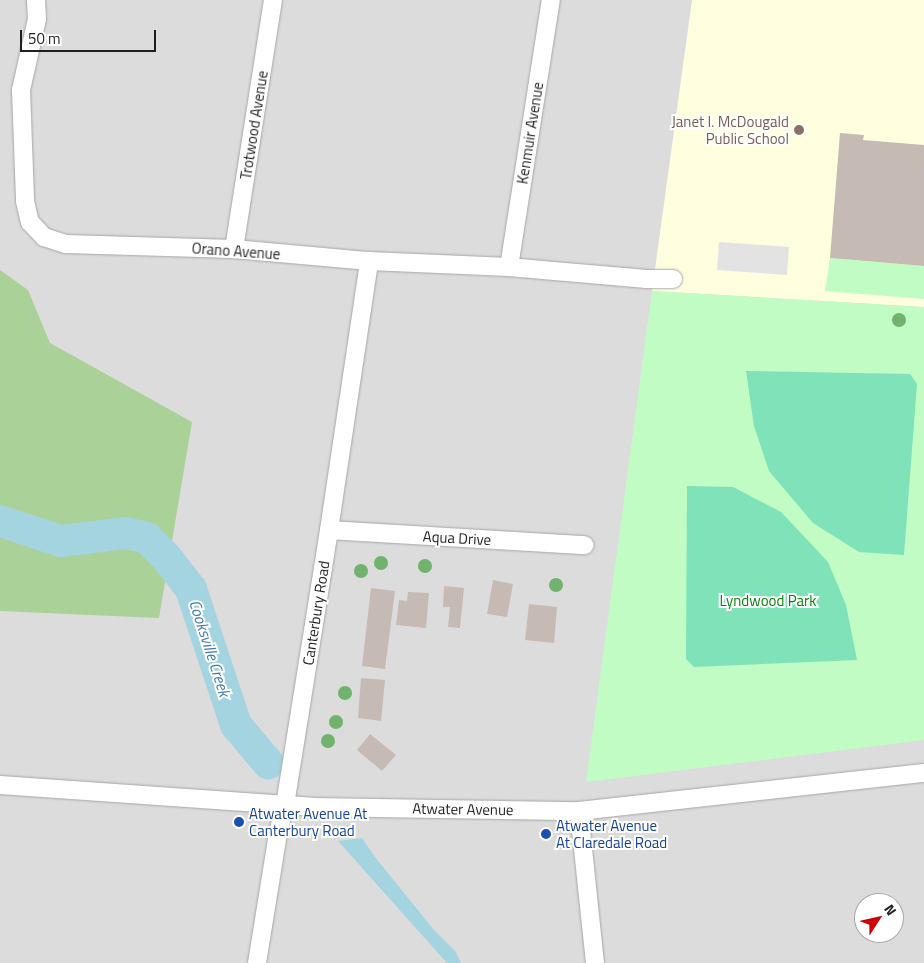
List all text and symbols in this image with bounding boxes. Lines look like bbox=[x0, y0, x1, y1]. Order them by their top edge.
scale bar bbox=[22, 20, 159, 52]
text: 50 m bbox=[28, 27, 61, 50]
street label: Trotwood Avenue bbox=[236, 69, 272, 181]
street label: Kenmuir Avenue bbox=[513, 81, 547, 185]
place label: Janet I. McDougald Public School bbox=[672, 112, 789, 147]
marker: Janet I. McDougald Public School bbox=[793, 124, 805, 136]
street label: Orano Avenue bbox=[191, 239, 281, 263]
street label: Aqua Drive bbox=[422, 527, 492, 549]
street label: Canterbury Road bbox=[299, 559, 333, 667]
park label: Lyndwood Park bbox=[720, 592, 816, 610]
water label: Cooksville Creek bbox=[185, 597, 235, 699]
street label: Atwater Avenue bbox=[412, 799, 514, 819]
place label: Atwater Avenue At Canterbury Road bbox=[249, 804, 367, 839]
marker: Atwater Avenue At Canterbury Road bbox=[233, 816, 245, 828]
place label: Atwater Avenue At Claredale Road bbox=[556, 816, 667, 851]
marker: Atwater Avenue At Claredale Road bbox=[540, 828, 552, 840]
north arrow bbox=[854, 893, 904, 943]
text: N bbox=[879, 900, 902, 920]

